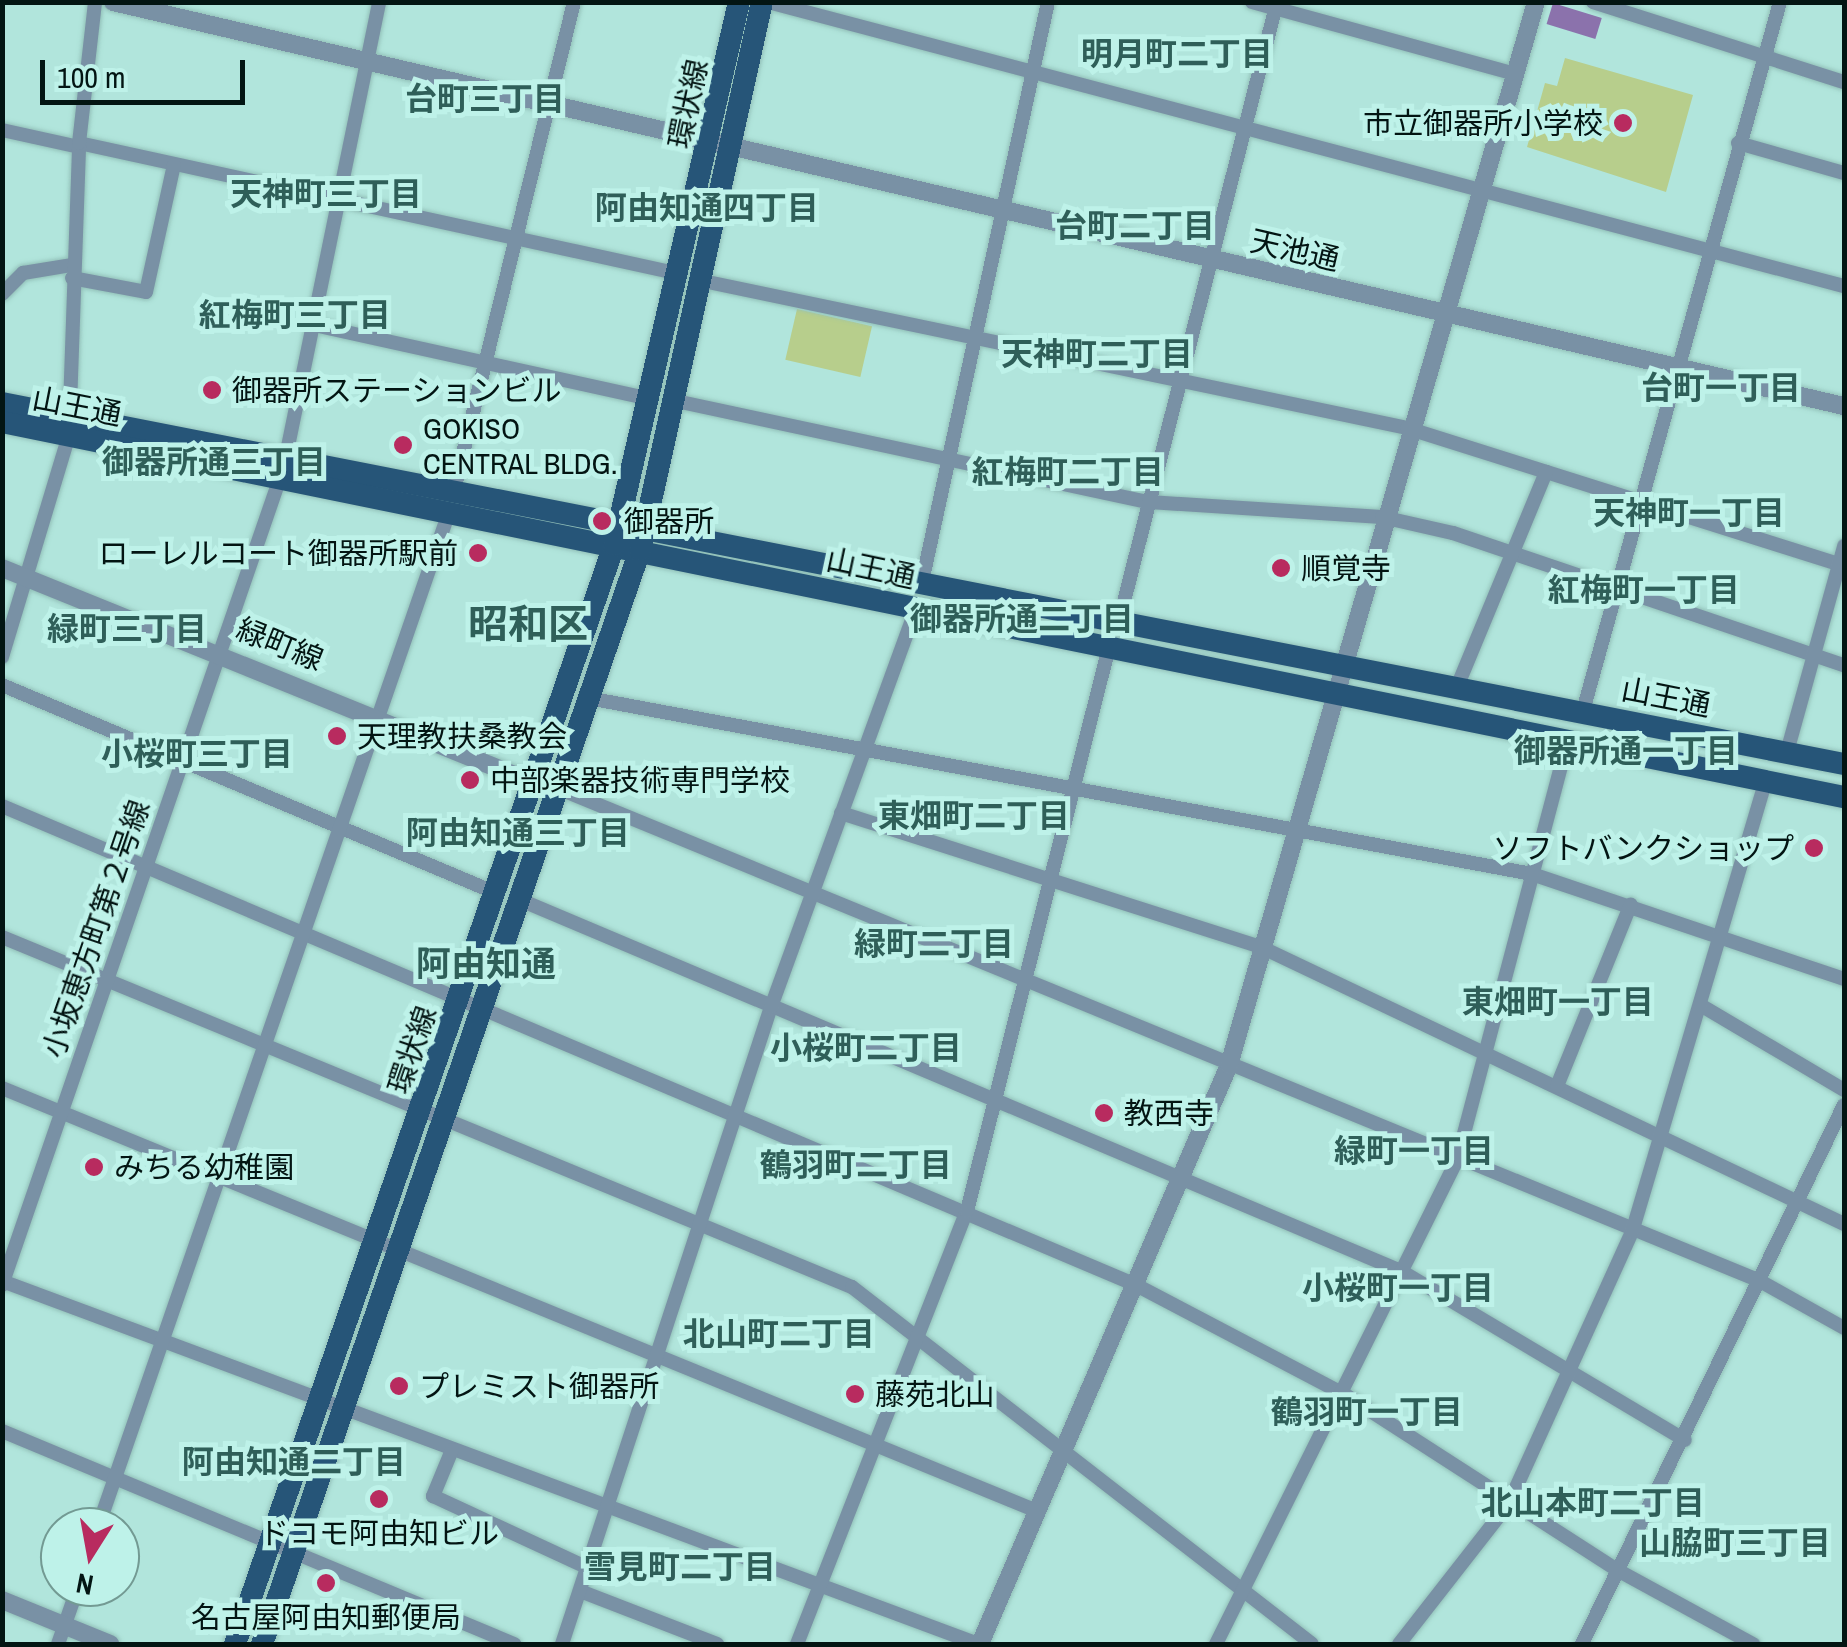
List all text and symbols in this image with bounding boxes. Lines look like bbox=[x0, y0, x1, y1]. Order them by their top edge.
district label: 明月町二丁目 bbox=[1081, 35, 1273, 73]
scale bar bbox=[45, 40, 250, 102]
street label: 環状線 bbox=[661, 56, 715, 152]
text: 100 m bbox=[57, 57, 125, 97]
district label: 台町三丁目 bbox=[405, 80, 565, 118]
place label: 市立御器所小学校 bbox=[1363, 105, 1603, 141]
marker: 市立御器所小学校 bbox=[1612, 112, 1634, 134]
district label: 天神町三丁目 bbox=[230, 175, 422, 213]
district label: 阿由知通四丁目 bbox=[595, 189, 819, 227]
district label: 台町二丁目 bbox=[1055, 207, 1215, 245]
street label: 天池通 bbox=[1247, 222, 1343, 278]
district label: 紅梅町三丁目 bbox=[199, 296, 391, 334]
district label: 天神町二丁目 bbox=[1001, 335, 1193, 373]
district label: 台町一丁目 bbox=[1641, 369, 1801, 407]
place label: 御器所ステーションビル bbox=[232, 372, 562, 408]
marker: 御器所ステーションビル bbox=[201, 379, 223, 401]
street label: 山王通 bbox=[29, 380, 125, 432]
place label: GOKISO CENTRAL BLDG. bbox=[423, 410, 618, 480]
marker: GOKISO CENTRAL BLDG. bbox=[392, 434, 414, 456]
district label: 御器所通三丁目 bbox=[102, 443, 326, 481]
district label: 紅梅町二丁目 bbox=[972, 453, 1164, 491]
district label: 天神町一丁目 bbox=[1593, 494, 1785, 532]
place label: 御器所 bbox=[624, 503, 714, 539]
marker: 御器所 bbox=[589, 508, 615, 534]
place label: ローレルコート御器所駅前 bbox=[98, 535, 458, 571]
street label: 山王通 bbox=[823, 541, 919, 595]
marker: ローレルコート御器所駅前 bbox=[467, 542, 489, 564]
place label: 順覚寺 bbox=[1301, 550, 1391, 586]
marker: 順覚寺 bbox=[1270, 557, 1292, 579]
district label: 紅梅町一丁目 bbox=[1548, 571, 1740, 609]
district label: 昭和区 bbox=[468, 600, 588, 648]
district label: 御器所通二丁目 bbox=[910, 600, 1134, 638]
district label: 緑町三丁目 bbox=[47, 610, 207, 648]
street label: 緑町線 bbox=[232, 610, 328, 678]
street label: 山王通 bbox=[1618, 671, 1714, 723]
place label: 天理教扶桑教会 bbox=[357, 718, 567, 754]
marker: 天理教扶桑教会 bbox=[326, 725, 348, 747]
district label: 御器所通一丁目 bbox=[1514, 732, 1738, 770]
district label: 小桜町三丁目 bbox=[101, 735, 293, 773]
place label: 中部楽器技術専門学校 bbox=[490, 762, 790, 798]
marker: 中部楽器技術専門学校 bbox=[459, 769, 481, 791]
street label: 小坂恵方町第２号線 bbox=[35, 795, 157, 1063]
district label: 東畑町二丁目 bbox=[878, 797, 1070, 835]
district label: 阿由知通三丁目 bbox=[406, 814, 630, 852]
place label: ソフトバンクショップ bbox=[1494, 830, 1794, 866]
marker: ソフトバンクショップ bbox=[1803, 837, 1825, 859]
district label: 緑町二丁目 bbox=[854, 925, 1014, 963]
district label: 阿由知通 bbox=[416, 943, 556, 985]
district label: 東畑町一丁目 bbox=[1462, 983, 1654, 1021]
street label: 環状線 bbox=[380, 1002, 444, 1098]
district label: 小桜町二丁目 bbox=[770, 1029, 962, 1067]
place label: 教西寺 bbox=[1124, 1095, 1214, 1131]
marker: 教西寺 bbox=[1093, 1102, 1115, 1124]
district label: 緑町一丁目 bbox=[1334, 1132, 1494, 1170]
district label: 鶴羽町二丁目 bbox=[760, 1146, 952, 1184]
place label: みちる幼稚園 bbox=[114, 1149, 294, 1185]
marker: みちる幼稚園 bbox=[83, 1156, 105, 1178]
district label: 小桜町一丁目 bbox=[1302, 1269, 1494, 1307]
district label: 北山町二丁目 bbox=[683, 1315, 875, 1353]
place label: プレミスト御器所 bbox=[419, 1368, 659, 1404]
marker: プレミスト御器所 bbox=[388, 1375, 410, 1397]
place label: 藤苑北山 bbox=[875, 1376, 995, 1412]
marker: 藤苑北山 bbox=[844, 1383, 866, 1405]
district label: 鶴羽町一丁目 bbox=[1271, 1393, 1463, 1431]
district label: 阿由知通二丁目 bbox=[182, 1443, 406, 1481]
district label: 北山本町二丁目 bbox=[1481, 1484, 1705, 1522]
marker: ドコモ阿由知ビル bbox=[368, 1488, 390, 1510]
north arrow bbox=[40, 1507, 140, 1607]
place label: ドコモ阿由知ビル bbox=[259, 1515, 499, 1551]
district label: 山脇町三丁目 bbox=[1639, 1524, 1831, 1562]
district label: 雪見町二丁目 bbox=[584, 1548, 776, 1586]
text: N bbox=[73, 1564, 96, 1605]
marker: 名古屋阿由知郵便局 bbox=[315, 1572, 337, 1594]
place label: 名古屋阿由知郵便局 bbox=[191, 1599, 461, 1635]

